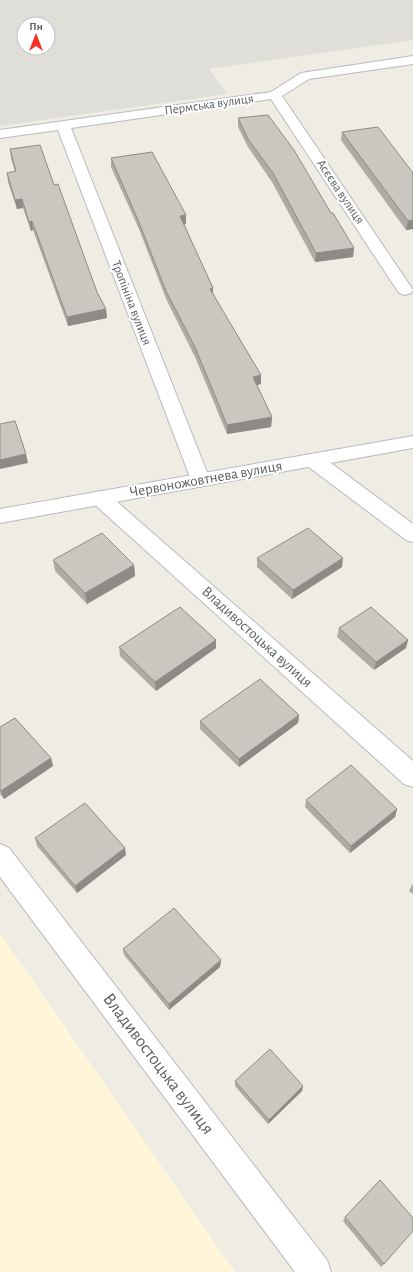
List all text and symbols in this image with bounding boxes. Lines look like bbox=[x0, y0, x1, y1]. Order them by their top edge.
north arrow bbox=[16, 16, 56, 56]
text: Пн bbox=[29, 21, 43, 32]
street label: Пермська вулиця bbox=[163, 92, 255, 118]
street label: Асєєва вулиця bbox=[314, 157, 366, 227]
street label: Тропініна вулиця bbox=[109, 259, 153, 347]
street label: Червоножовтнева вулиця bbox=[129, 458, 283, 500]
street label: Владивостоцька вулиця bbox=[199, 584, 315, 690]
street label: Владивостоцька вулиця bbox=[99, 990, 217, 1138]

